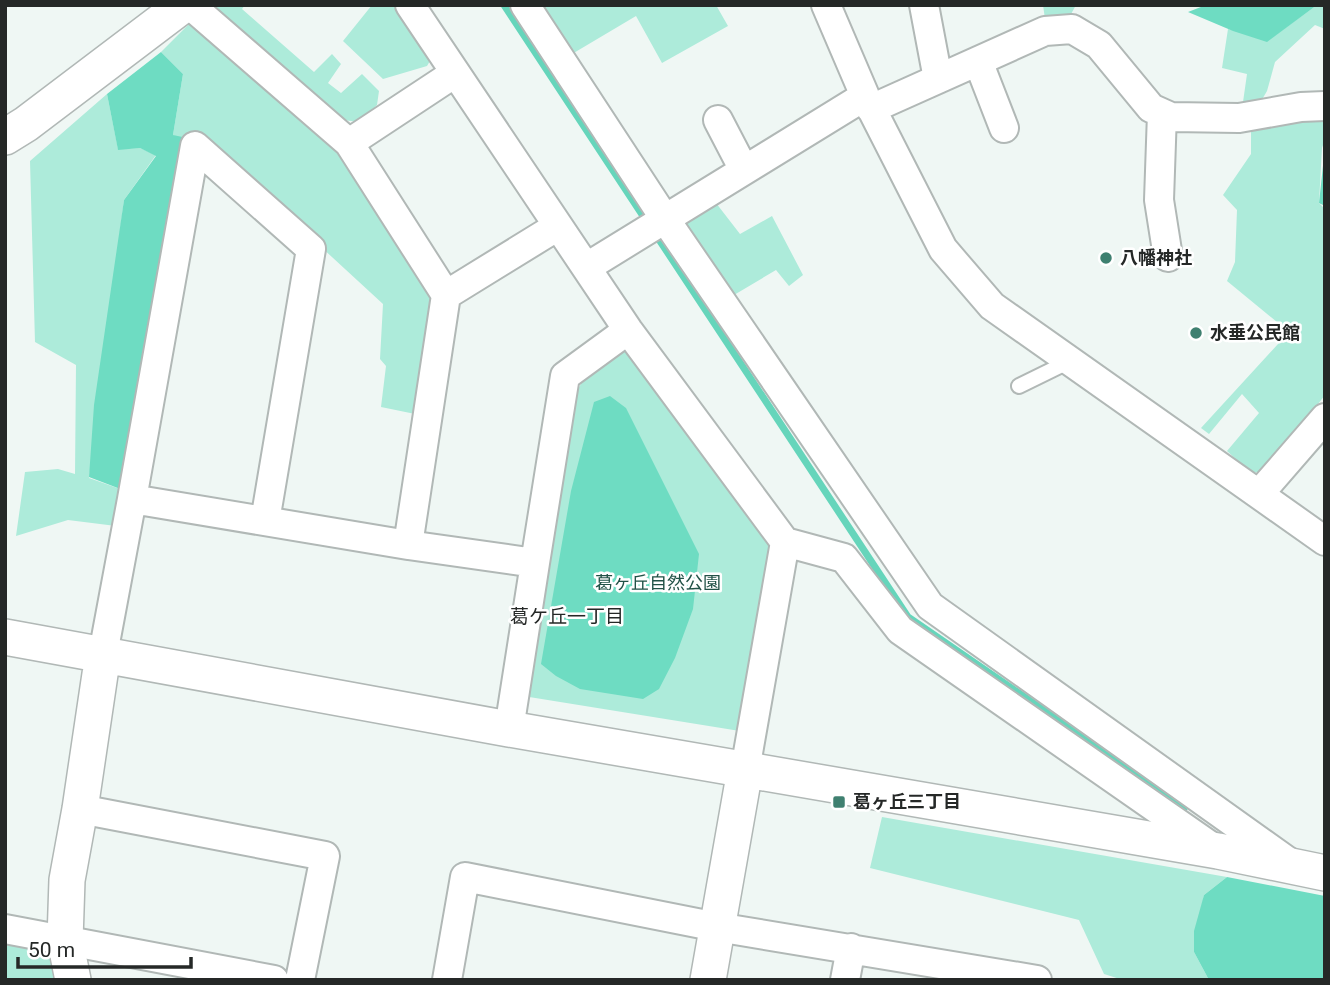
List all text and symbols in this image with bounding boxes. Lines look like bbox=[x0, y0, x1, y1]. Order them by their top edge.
place label: 八幡神社 bbox=[1120, 247, 1192, 268]
marker: 八幡神社 bbox=[1098, 250, 1114, 266]
place label: 水垂公民館 bbox=[1210, 322, 1300, 343]
marker: 水垂公民館 bbox=[1188, 325, 1204, 341]
park label: 葛ヶ丘自然公園 bbox=[595, 572, 721, 593]
district label: 葛ケ丘一丁目 bbox=[510, 605, 624, 628]
place label: 葛ヶ丘三丁目 bbox=[853, 791, 961, 812]
marker: 葛ヶ丘三丁目 bbox=[831, 794, 847, 810]
scale bar bbox=[18, 926, 191, 970]
text: 50 m bbox=[28, 938, 75, 962]

